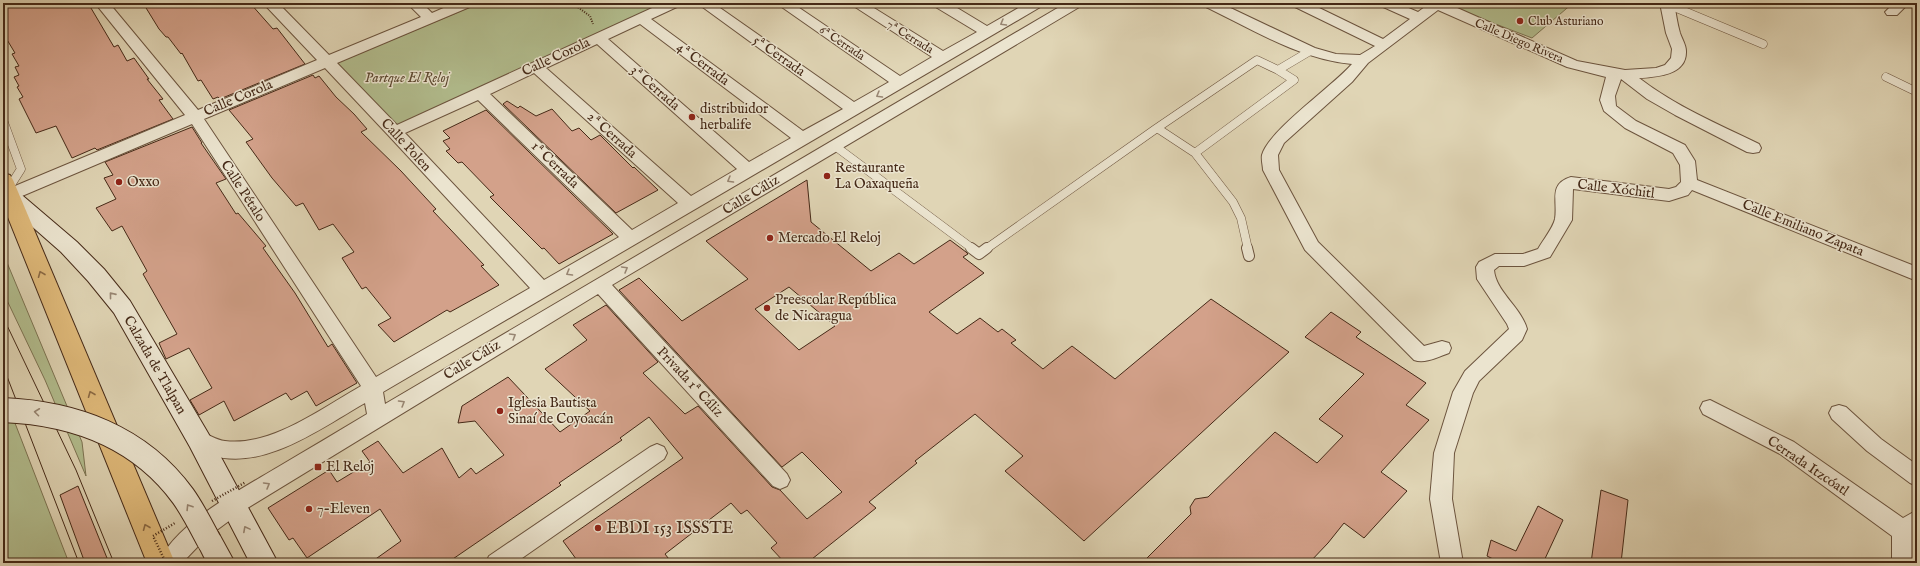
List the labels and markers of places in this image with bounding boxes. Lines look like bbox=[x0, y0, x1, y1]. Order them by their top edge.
place label: Club Asturiano bbox=[1528, 14, 1604, 29]
marker: Club Asturiano bbox=[1515, 16, 1525, 26]
place label: distribuidor herbalife bbox=[700, 100, 768, 134]
marker: distribuidor herbalife bbox=[687, 112, 697, 122]
place label: Restaurante La Oaxaqueña bbox=[835, 159, 920, 193]
marker: Restaurante La Oaxaqueña bbox=[822, 171, 832, 181]
place label: Oxxo bbox=[127, 173, 160, 191]
marker: Oxxo bbox=[114, 177, 124, 187]
place label: Mercado El Reloj bbox=[778, 229, 881, 247]
marker: Mercado El Reloj bbox=[765, 233, 775, 243]
place label: Preescolar República de Nicaragua bbox=[775, 291, 897, 325]
marker: Preescolar República de Nicaragua bbox=[762, 303, 772, 313]
place label: Iglesia Bautista Sinaí de Coyoacán bbox=[508, 394, 614, 428]
marker: Iglesia Bautista Sinaí de Coyoacán bbox=[495, 406, 505, 416]
place label: El Reloj bbox=[326, 458, 374, 476]
marker: El Reloj bbox=[313, 462, 323, 472]
place label: 7-Eleven bbox=[317, 500, 371, 518]
marker: 7-Eleven bbox=[304, 504, 314, 514]
place label: EBDI 153 ISSSTE bbox=[606, 518, 734, 539]
marker: EBDI 153 ISSSTE bbox=[593, 523, 603, 533]

